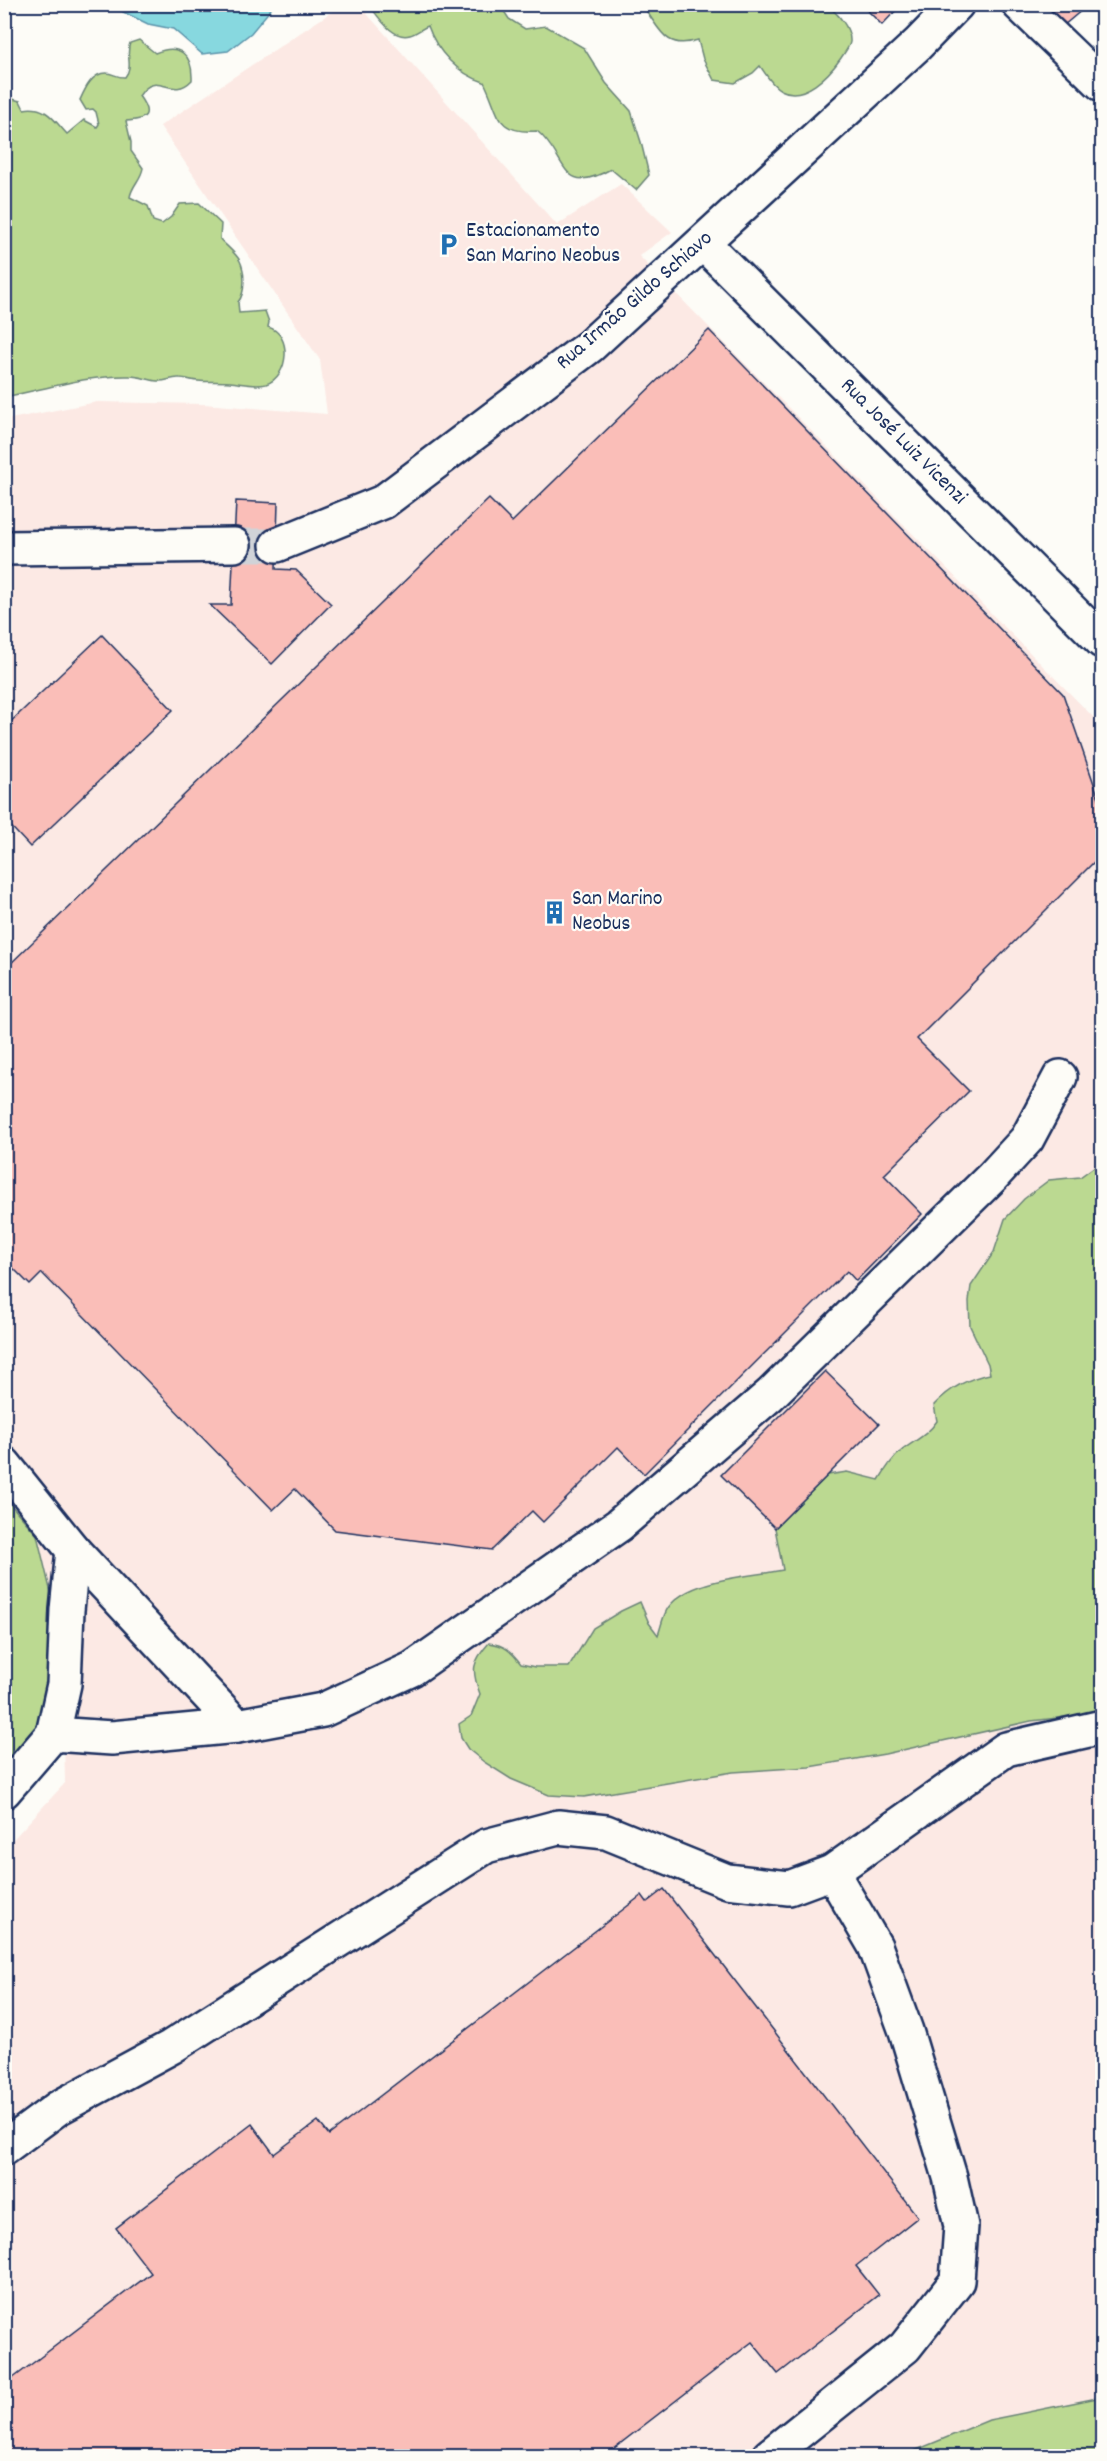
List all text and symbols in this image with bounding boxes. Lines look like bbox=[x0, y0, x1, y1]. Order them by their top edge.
place label: Estacionamento San Marino Neobus bbox=[466, 216, 620, 272]
street label: Rua Irmão Gildo Schiavo bbox=[550, 224, 720, 378]
parking icon: Estacionamento San Marino Neobus bbox=[435, 231, 461, 257]
street label: Rua José Luiz Vicenzi bbox=[832, 371, 974, 513]
place label: San Marino Neobus bbox=[572, 884, 663, 940]
building icon: San Marino Neobus bbox=[541, 899, 567, 925]

